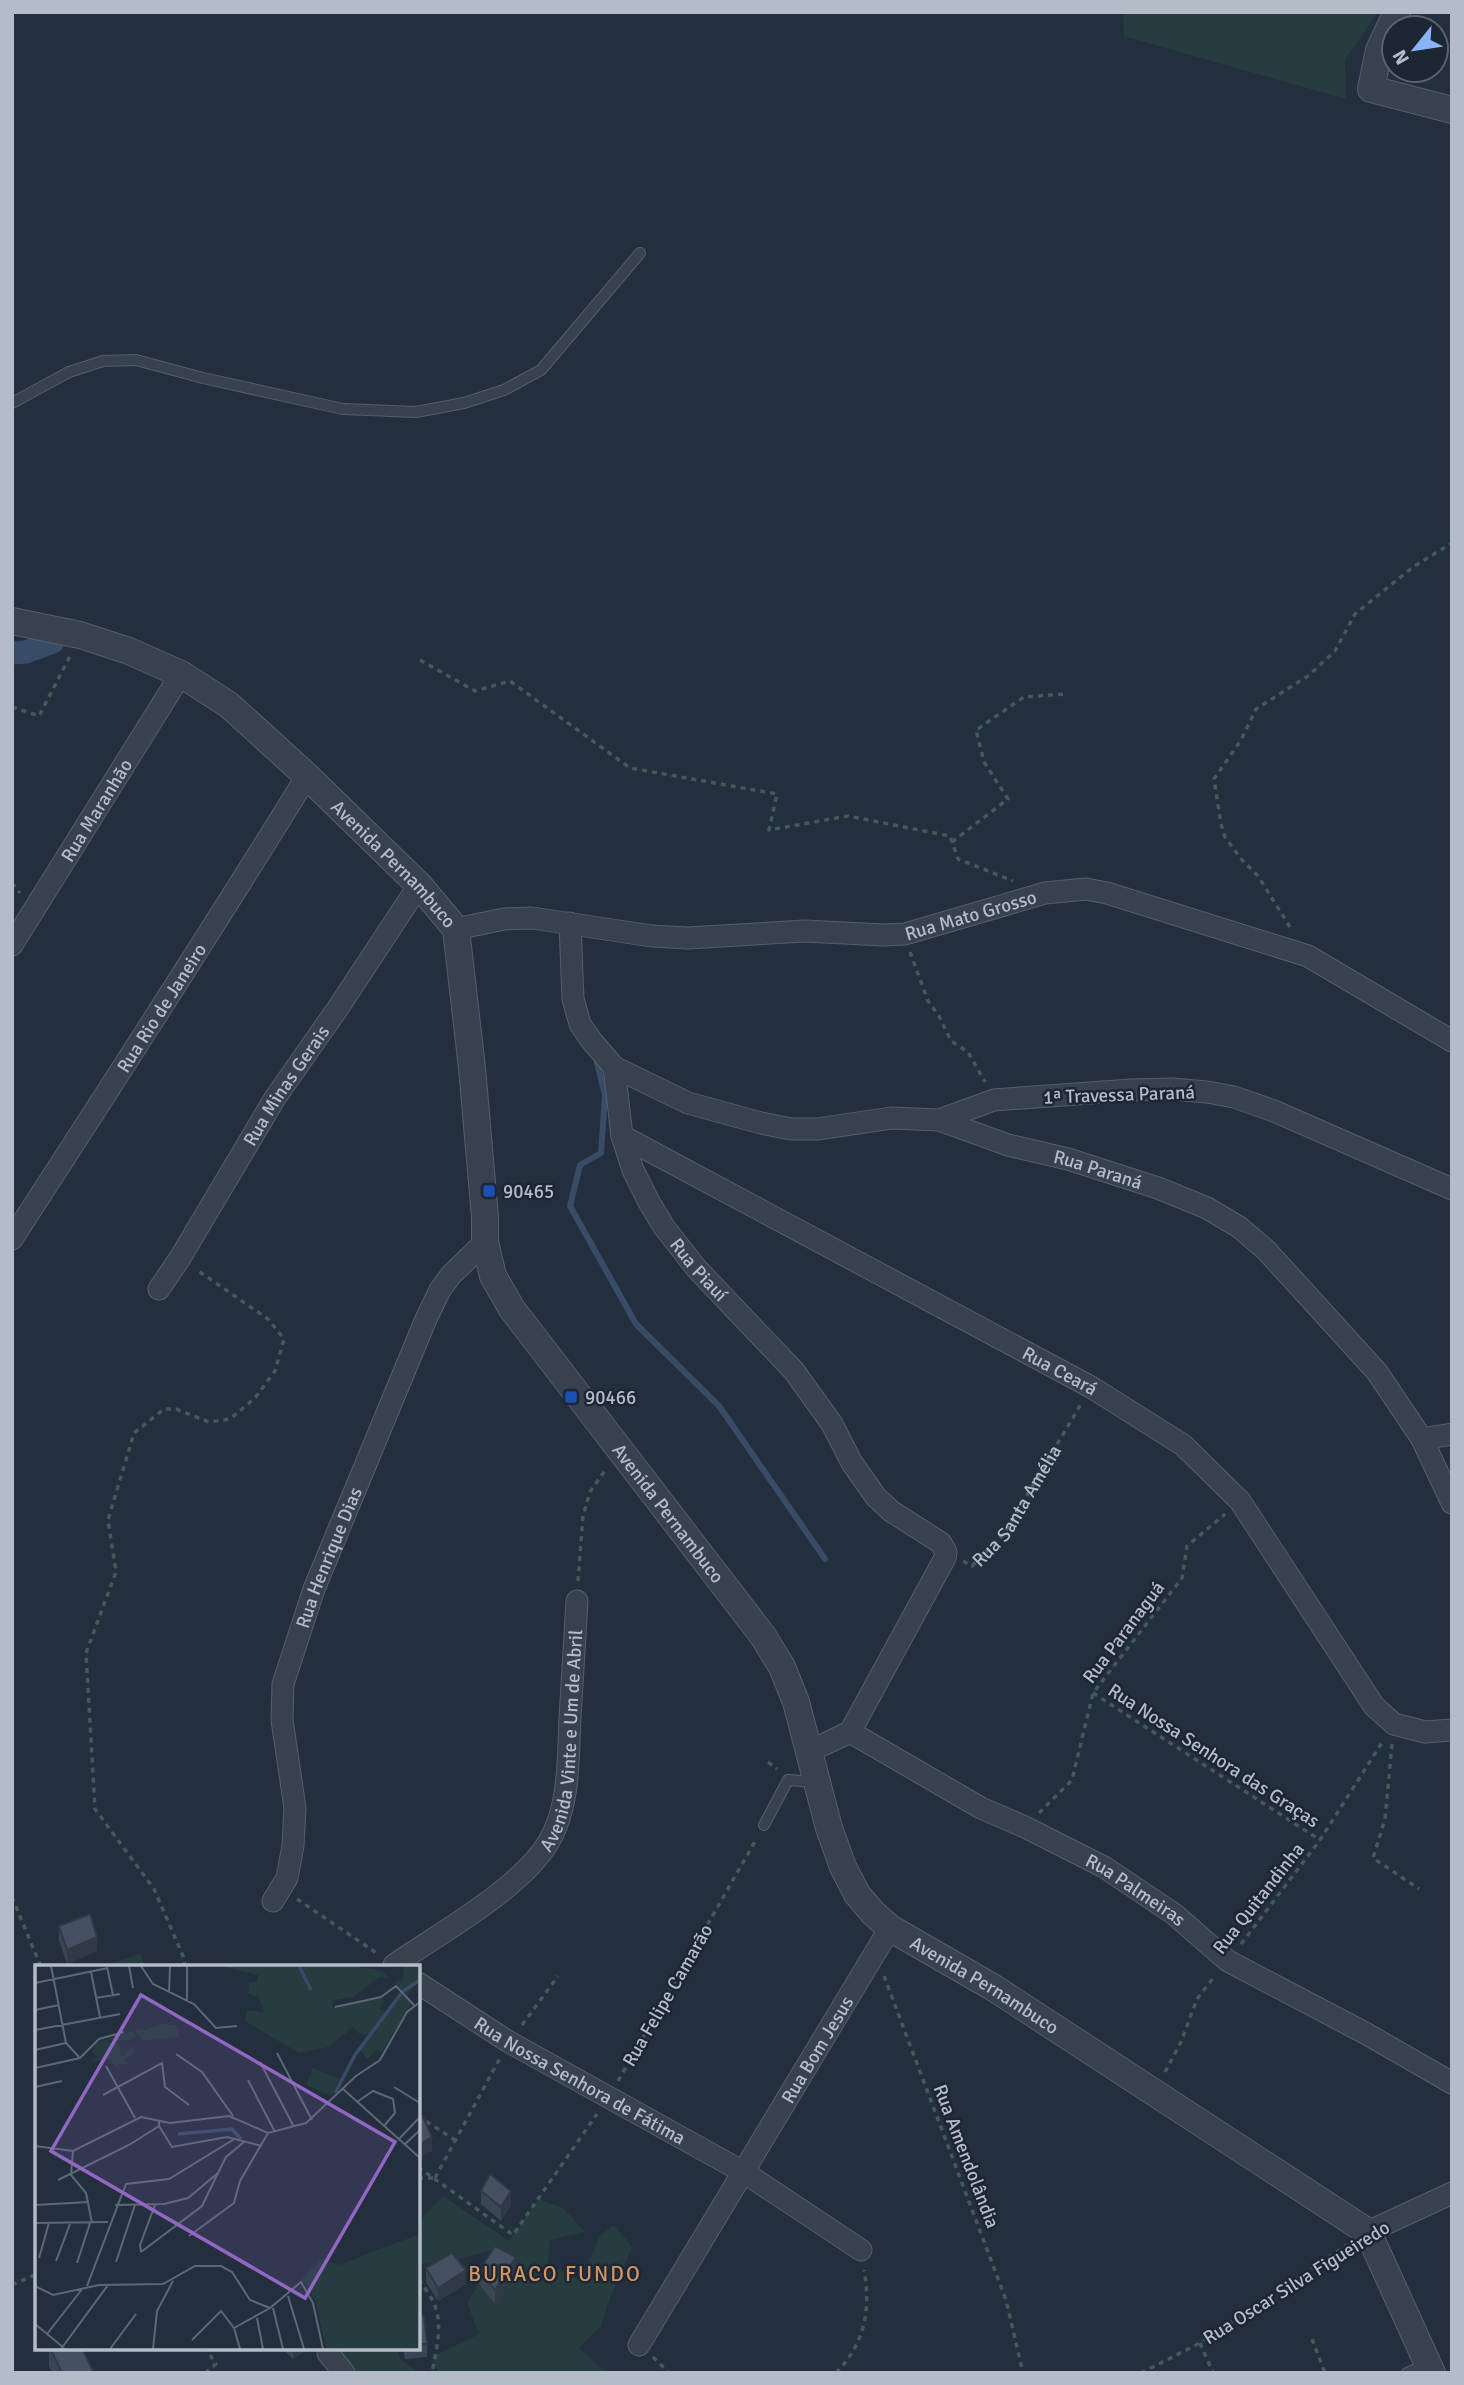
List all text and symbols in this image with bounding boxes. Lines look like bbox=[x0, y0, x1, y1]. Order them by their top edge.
north arrow bbox=[1380, 14, 1450, 84]
text: N bbox=[1387, 45, 1415, 69]
street label: Rua Maranhão bbox=[56, 755, 138, 867]
street label: Avenida Pernambuco bbox=[326, 795, 461, 933]
street label: Rua Mato Grosso bbox=[902, 885, 1039, 946]
street label: Rua Rio de Janeiro bbox=[112, 939, 212, 1078]
street label: Rua Minas Gerais bbox=[238, 1021, 335, 1151]
street label: 1ª Travessa Paraná bbox=[1043, 1080, 1195, 1110]
street label: Rua Paraná bbox=[1051, 1145, 1145, 1195]
place label: 90465 bbox=[503, 1180, 554, 1204]
marker: 90465 bbox=[481, 1183, 497, 1199]
street label: Rua Piauí bbox=[664, 1233, 733, 1307]
street label: Rua Ceará bbox=[1018, 1341, 1102, 1401]
place label: 90466 bbox=[585, 1386, 636, 1410]
marker: 90466 bbox=[563, 1389, 579, 1405]
street label: Avenida Pernambuco bbox=[607, 1439, 729, 1588]
street label: Rua Santa Amélia bbox=[967, 1441, 1067, 1572]
street label: Rua Henrique Dias bbox=[291, 1484, 368, 1631]
street label: Rua Paranaguá bbox=[1078, 1577, 1170, 1688]
street label: Avenida Vinte e Um de Abril bbox=[535, 1629, 588, 1856]
street label: Rua Nossa Senhora das Graças bbox=[1103, 1678, 1324, 1833]
street label: Rua Quitandinha bbox=[1208, 1838, 1310, 1959]
street label: Rua Palmeiras bbox=[1081, 1849, 1190, 1932]
street label: Rua Felipe Camarão bbox=[617, 1920, 718, 2071]
street label: Avenida Pernambuco bbox=[906, 1931, 1063, 2040]
inset map bbox=[35, 1965, 420, 2350]
street label: Rua Bom Jesus bbox=[776, 1992, 859, 2108]
street label: Rua Nossa Senhora de Fátima bbox=[469, 2012, 689, 2151]
street label: Rua Amendolândia bbox=[928, 2081, 1005, 2232]
street label: Rua Oscar Silva Figueiredo bbox=[1199, 2216, 1394, 2350]
district label: BURACO FUNDO bbox=[468, 2261, 642, 2287]

